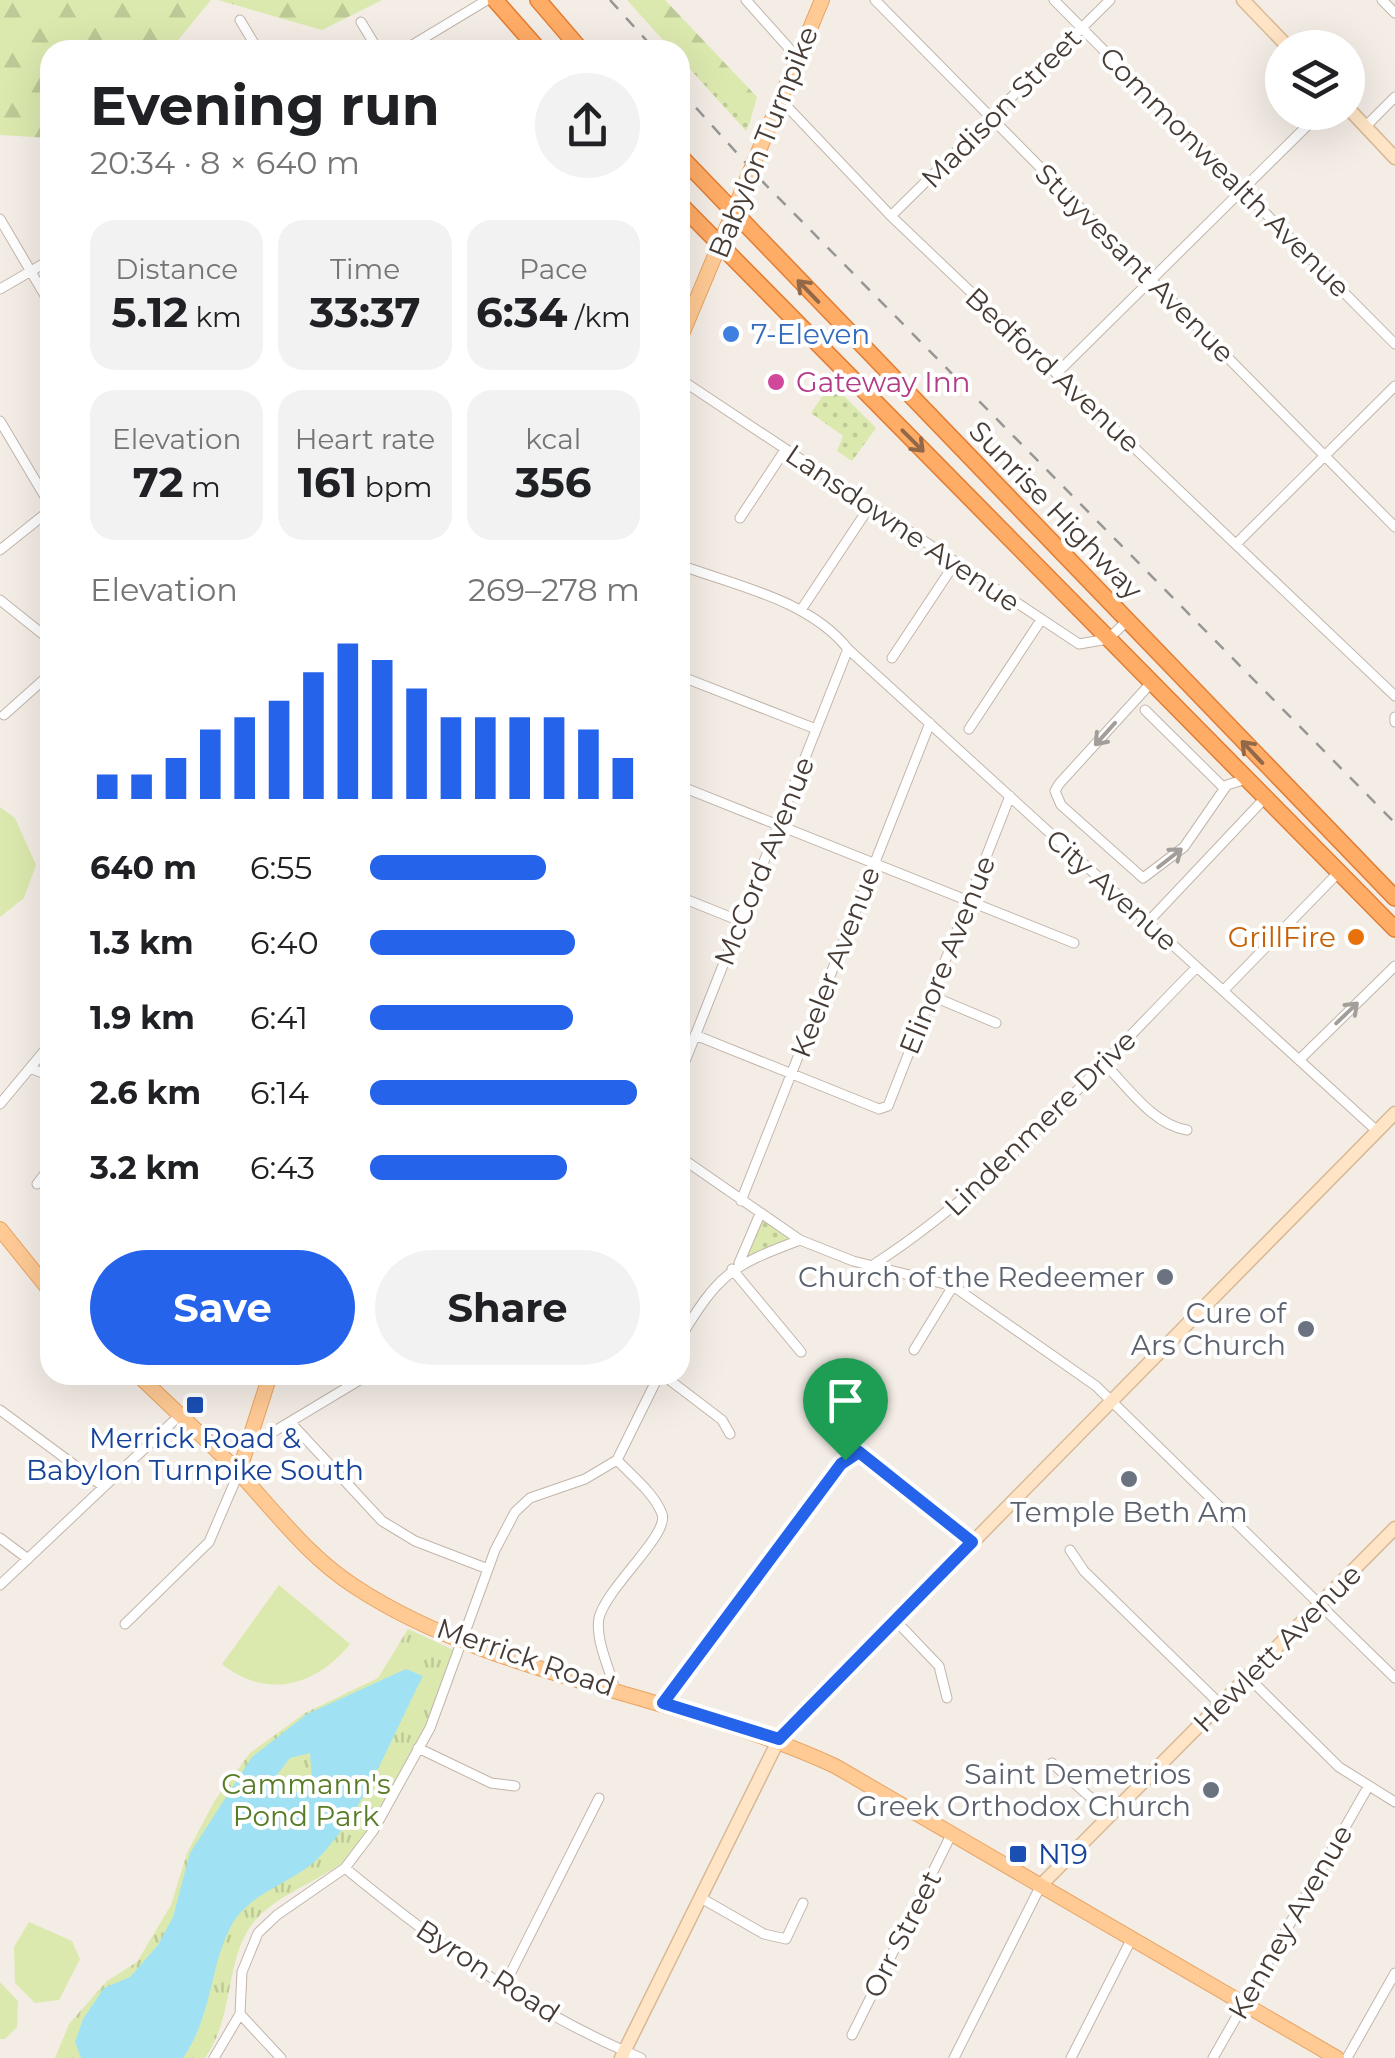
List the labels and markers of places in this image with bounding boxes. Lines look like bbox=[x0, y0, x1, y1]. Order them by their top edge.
place label: 7-Eleven bbox=[751, 317, 870, 351]
marker: 7-Eleven bbox=[720, 323, 742, 345]
place label: Gateway Inn bbox=[796, 365, 971, 399]
marker: Gateway Inn bbox=[765, 371, 787, 393]
place label: GrillFire bbox=[1228, 920, 1336, 954]
marker: GrillFire bbox=[1345, 926, 1367, 948]
place label: Church of the Redeemer bbox=[798, 1260, 1145, 1294]
marker: Church of the Redeemer bbox=[1154, 1266, 1176, 1288]
place label: Cure of Ars Church bbox=[1131, 1296, 1288, 1362]
marker: Cure of Ars Church bbox=[1295, 1318, 1317, 1340]
pin bbox=[803, 1358, 888, 1461]
marker: Merrick Road & Babylon Turnpike South bbox=[184, 1394, 206, 1416]
place label: Merrick Road & Babylon Turnpike South bbox=[26, 1421, 364, 1487]
marker: Temple Beth Am bbox=[1118, 1468, 1140, 1490]
place label: Temple Beth Am bbox=[1010, 1495, 1248, 1529]
place label: Saint Demetrios Greek Orthodox Church bbox=[856, 1757, 1191, 1823]
marker: Saint Demetrios Greek Orthodox Church bbox=[1200, 1779, 1222, 1801]
place label: N19 bbox=[1038, 1837, 1088, 1871]
marker: N19 bbox=[1007, 1843, 1029, 1865]

